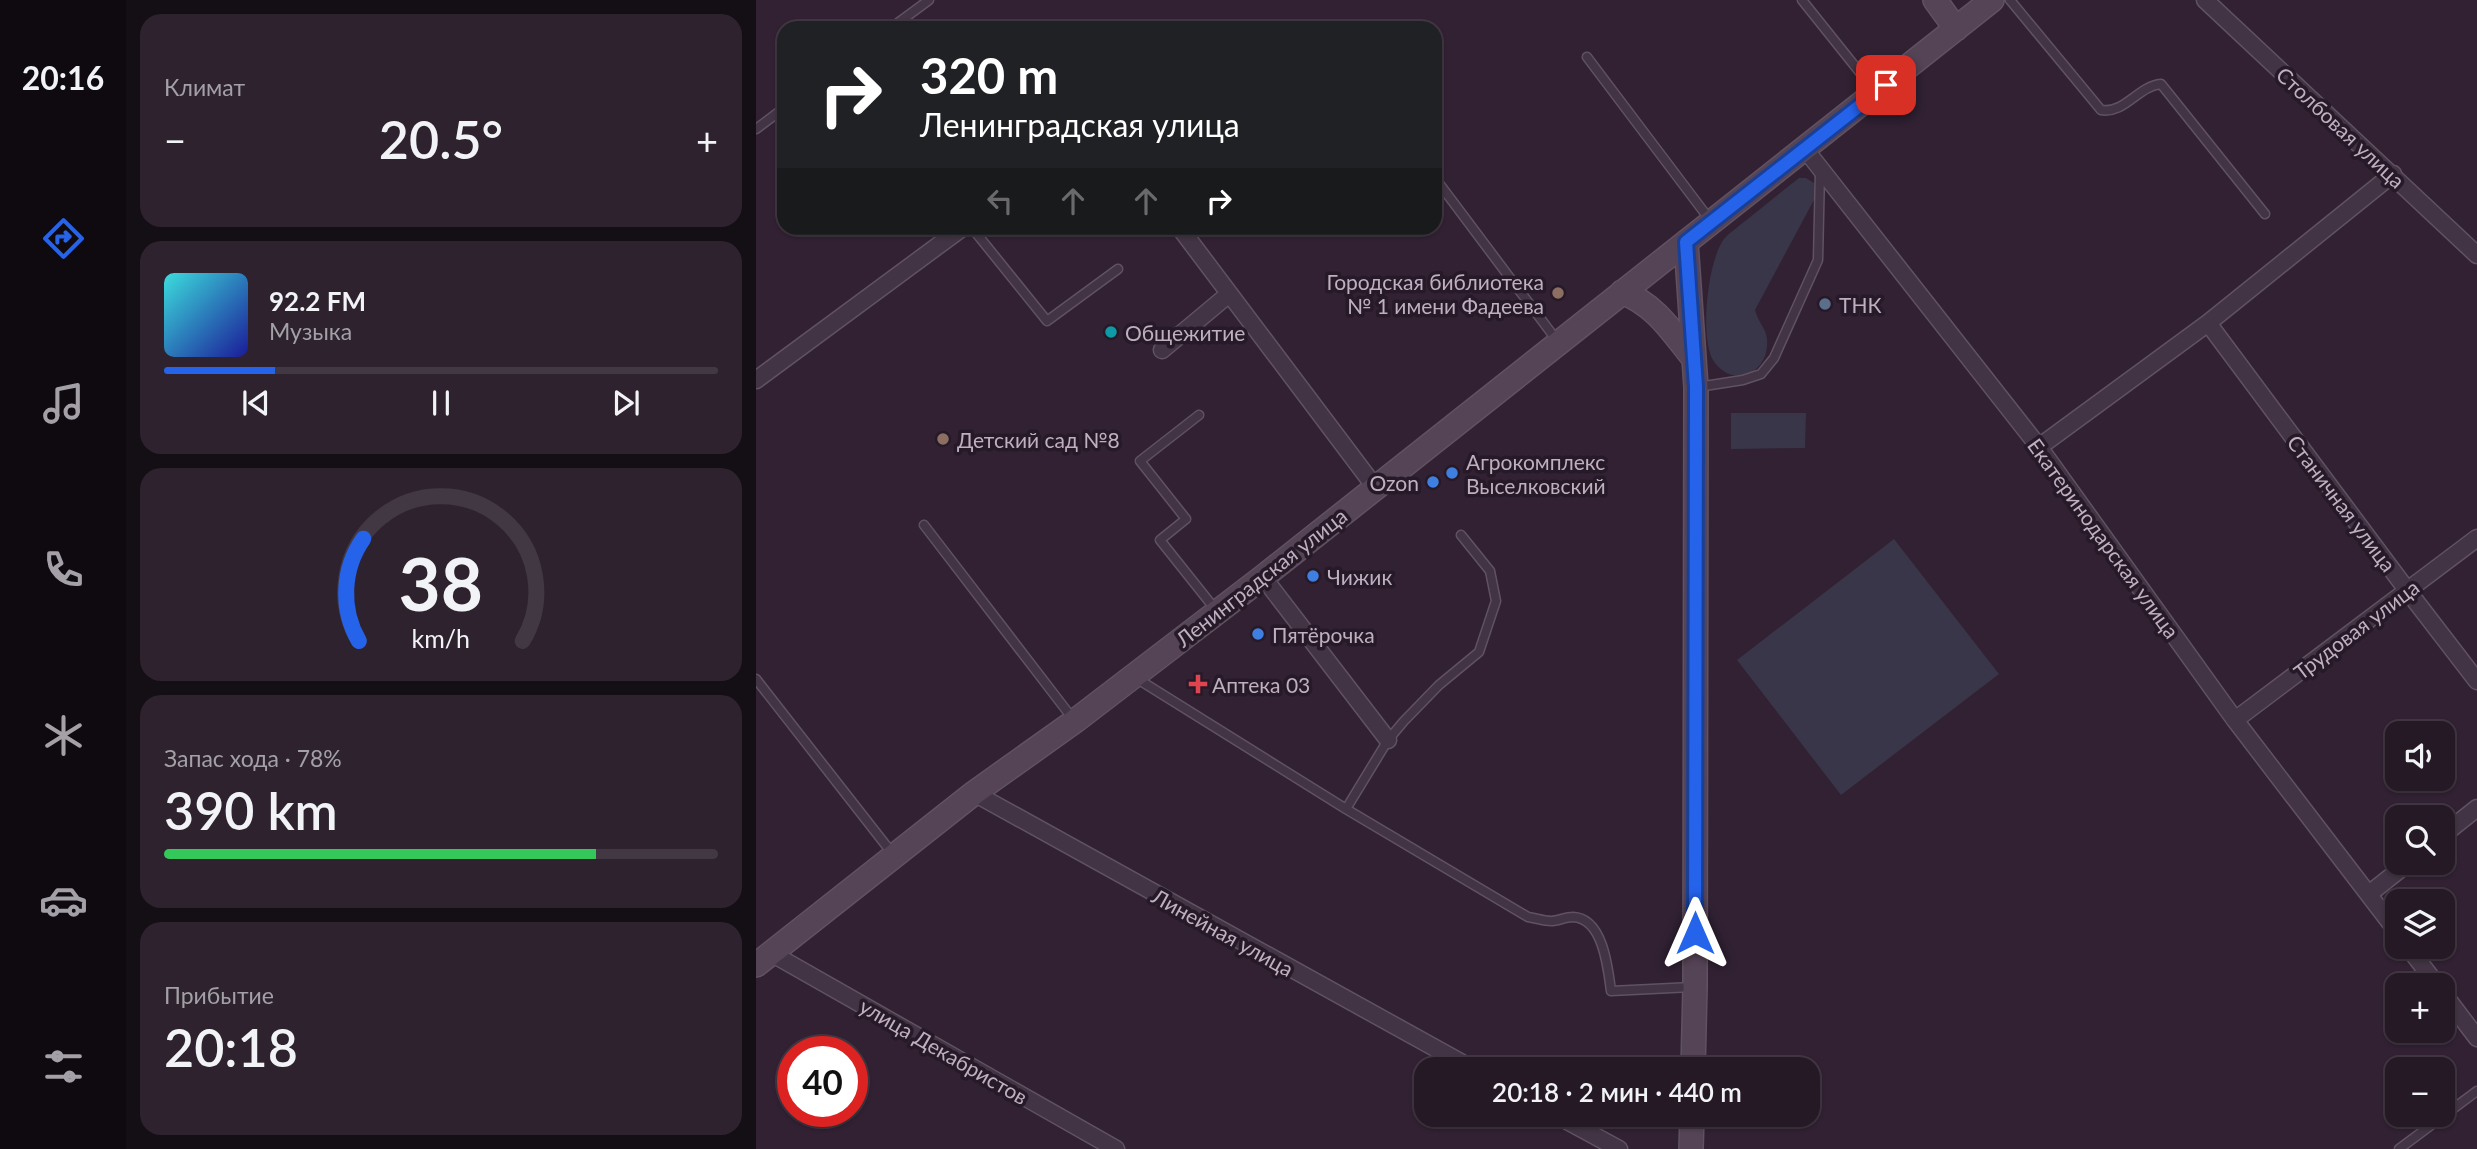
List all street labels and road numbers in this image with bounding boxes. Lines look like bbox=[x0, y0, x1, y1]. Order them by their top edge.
street label: Столбовая улица bbox=[2272, 61, 2410, 193]
street label: Станичная улица bbox=[2282, 430, 2402, 576]
street label: Екатеринодарская улица bbox=[2023, 433, 2185, 643]
street label: Ленинградская улица bbox=[1170, 503, 1351, 652]
street label: Трудовая улица bbox=[2289, 574, 2423, 684]
street label: Линейная улица bbox=[1147, 882, 1298, 981]
street label: улица Декабристов bbox=[856, 993, 1032, 1109]

